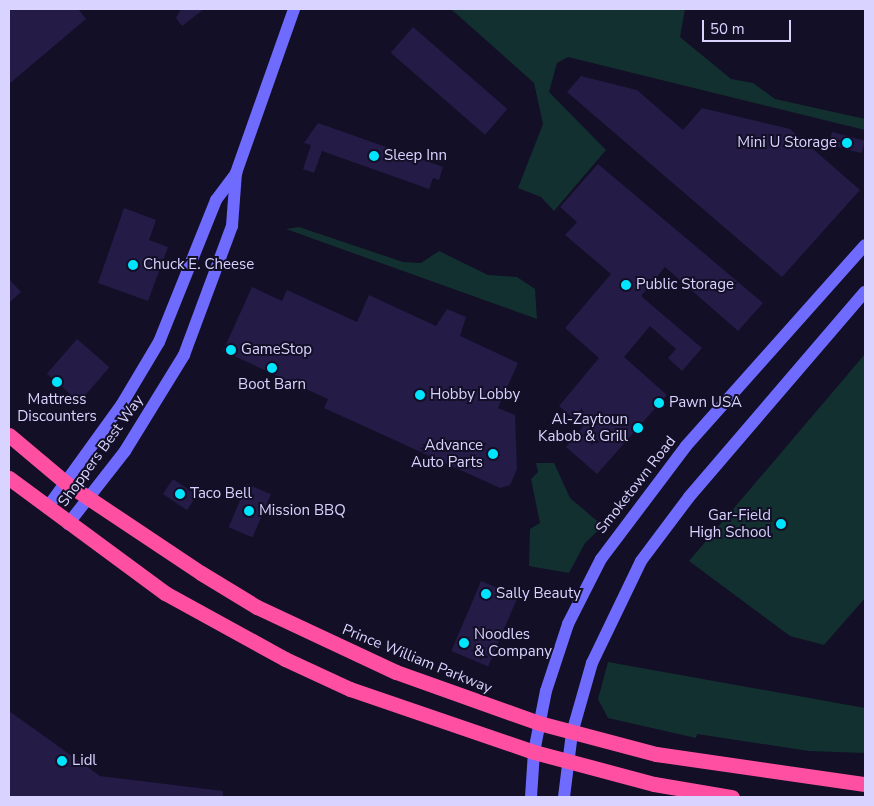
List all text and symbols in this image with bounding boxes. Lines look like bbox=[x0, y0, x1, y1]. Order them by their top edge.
scale bar bbox=[704, 10, 793, 42]
text: 50 m bbox=[710, 19, 745, 39]
place label: Mini U Storage bbox=[737, 134, 837, 152]
marker: Mini U Storage bbox=[841, 137, 853, 149]
place label: Sleep Inn bbox=[384, 147, 447, 165]
marker: Sleep Inn bbox=[368, 150, 380, 162]
place label: Chuck E. Cheese bbox=[143, 256, 254, 274]
marker: Chuck E. Cheese bbox=[127, 259, 139, 271]
place label: Public Storage bbox=[636, 276, 734, 294]
marker: Public Storage bbox=[620, 279, 632, 291]
place label: GameStop bbox=[241, 341, 312, 359]
marker: GameStop bbox=[225, 344, 237, 356]
marker: Boot Barn bbox=[266, 362, 278, 374]
marker: Mattress Discounters bbox=[51, 376, 63, 388]
place label: Boot Barn bbox=[238, 376, 306, 394]
place label: Hobby Lobby bbox=[430, 386, 520, 404]
marker: Hobby Lobby bbox=[414, 389, 426, 401]
place label: Mattress Discounters bbox=[17, 390, 97, 425]
street label: Shoppers Best Way bbox=[54, 392, 148, 510]
place label: Pawn USA bbox=[669, 394, 742, 412]
marker: Pawn USA bbox=[653, 397, 665, 409]
place label: Al-Zaytoun Kabob & Grill bbox=[538, 410, 628, 445]
marker: Al-Zaytoun Kabob & Grill bbox=[632, 422, 644, 434]
street label: Smoketown Road bbox=[592, 433, 680, 537]
place label: Advance Auto Parts bbox=[411, 436, 483, 471]
marker: Advance Auto Parts bbox=[487, 448, 499, 460]
place label: Taco Bell bbox=[190, 485, 252, 503]
marker: Taco Bell bbox=[174, 488, 186, 500]
place label: Mission BBQ bbox=[259, 502, 346, 520]
marker: Mission BBQ bbox=[243, 505, 255, 517]
place label: Gar-Field High School bbox=[689, 506, 771, 541]
marker: Gar-Field High School bbox=[775, 518, 787, 530]
place label: Sally Beauty bbox=[496, 585, 581, 603]
marker: Sally Beauty bbox=[480, 588, 492, 600]
street label: Prince William Parkway bbox=[339, 621, 495, 697]
place label: Noodles & Company bbox=[474, 625, 552, 660]
marker: Noodles & Company bbox=[458, 637, 470, 649]
place label: Lidl bbox=[72, 752, 97, 770]
marker: Lidl bbox=[56, 755, 68, 767]

